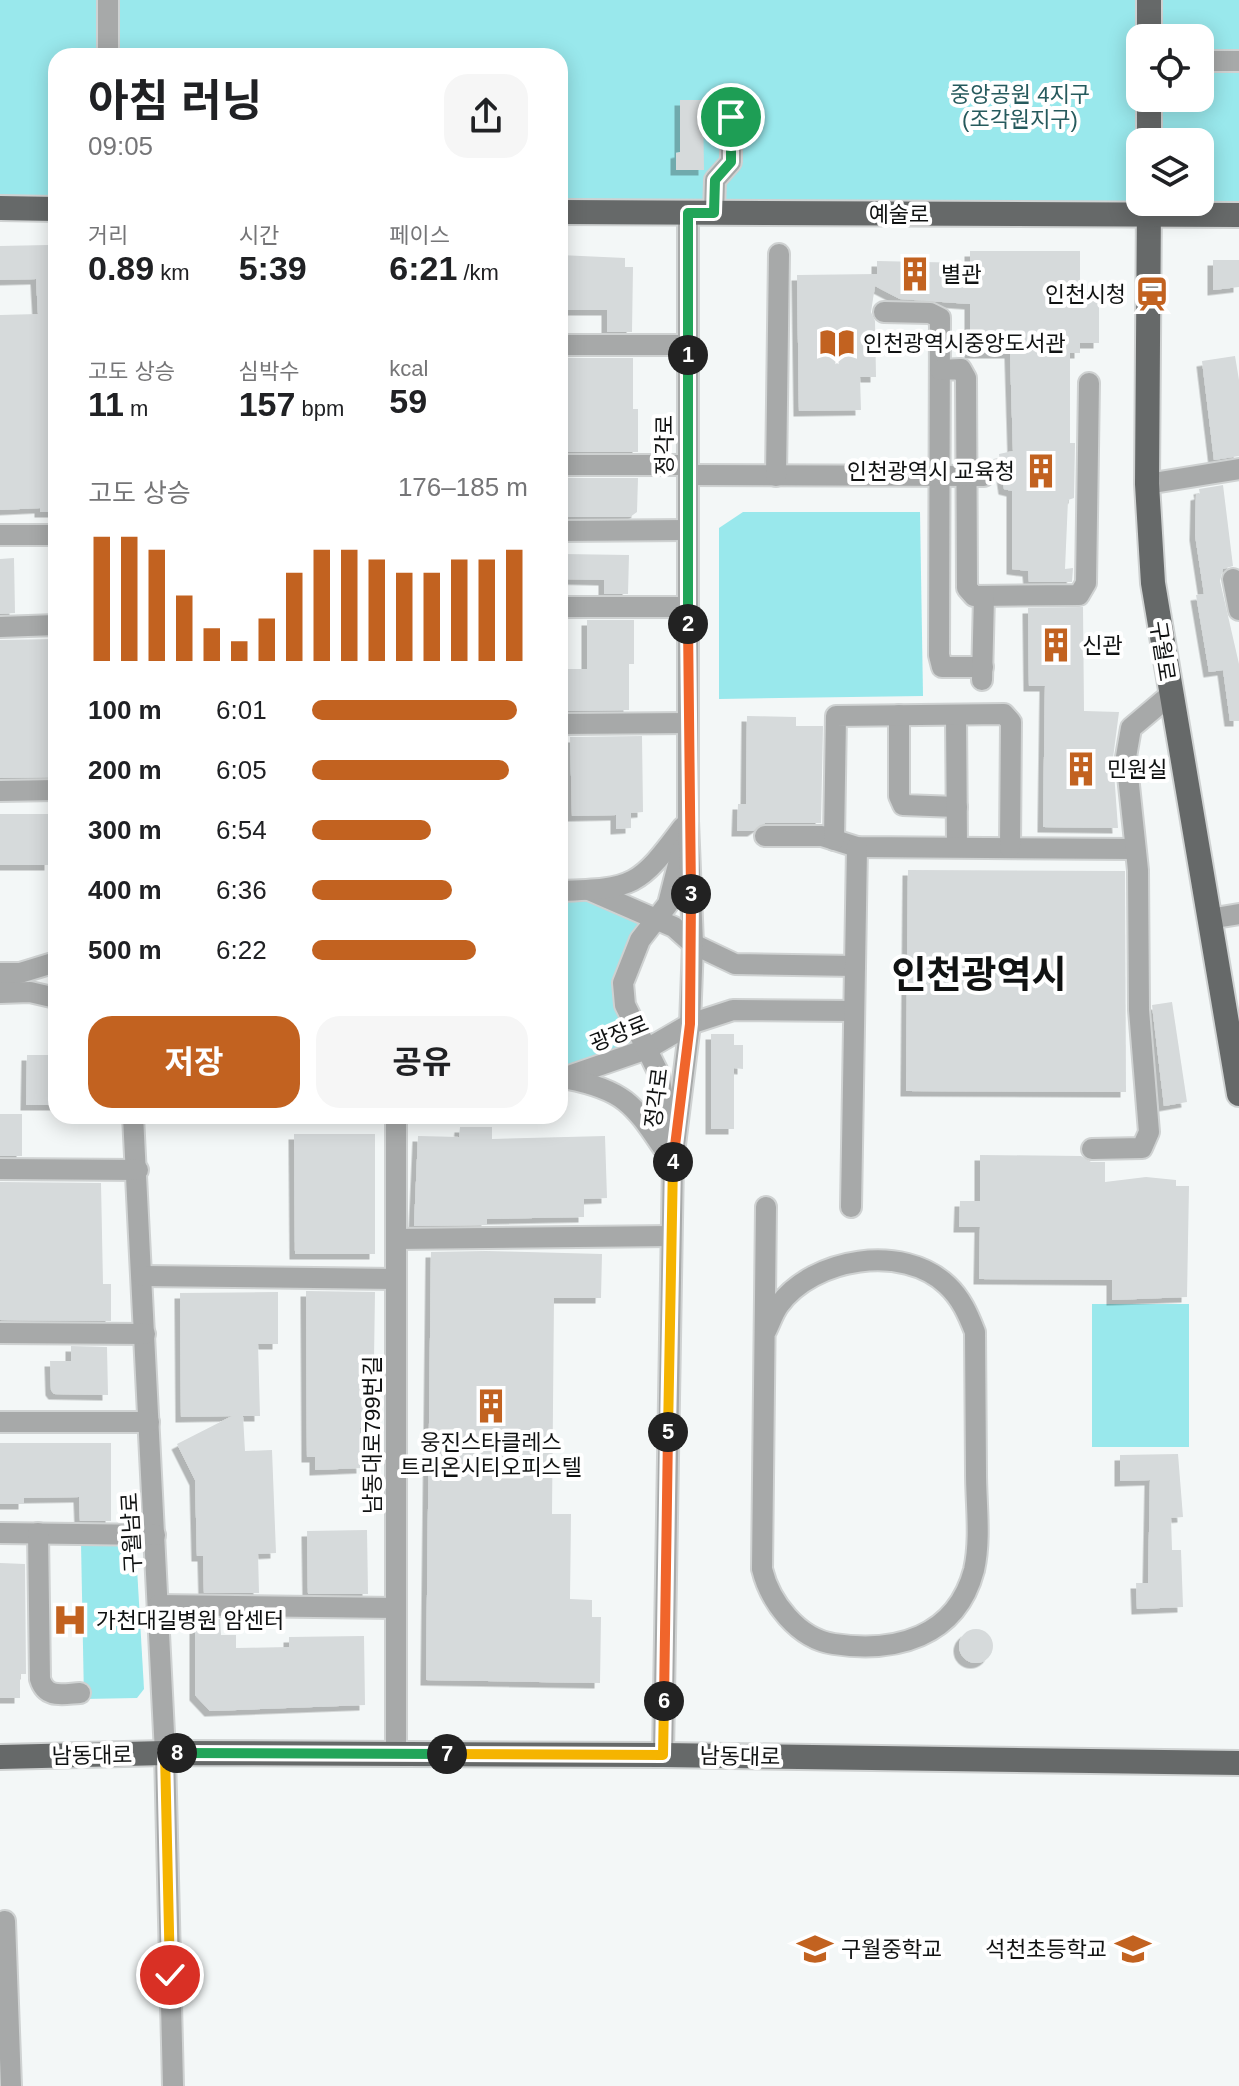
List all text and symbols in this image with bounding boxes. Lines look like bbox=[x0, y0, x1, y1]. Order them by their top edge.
map controls bbox=[1126, 24, 1214, 216]
button: locate bbox=[1126, 24, 1214, 112]
button: share bbox=[444, 74, 528, 158]
text: 아침 러닝 bbox=[88, 76, 262, 125]
park label: 중앙공원 4지구 (조각원지구) bbox=[950, 82, 1090, 132]
pin bbox=[697, 83, 765, 151]
icon: arrive bbox=[709, 95, 753, 139]
button: layers bbox=[1126, 128, 1214, 216]
text: 09:05 bbox=[88, 131, 153, 161]
street label: 예술로 bbox=[869, 202, 929, 227]
text: 거리 bbox=[88, 223, 128, 248]
text: 시간 bbox=[239, 223, 279, 248]
text: 페이스 bbox=[389, 223, 450, 248]
text: 0.89 bbox=[88, 249, 154, 287]
text: 5:39 bbox=[239, 249, 307, 287]
text: 6:21 bbox=[389, 249, 457, 287]
building icon: 별관 bbox=[896, 255, 934, 293]
text: km bbox=[154, 260, 190, 285]
text: /km bbox=[457, 260, 499, 285]
place label: 별관 bbox=[941, 262, 981, 287]
station icon: 인천시청 bbox=[1133, 275, 1171, 313]
place label: 인천시청 bbox=[1045, 282, 1126, 307]
library icon: 인천광역시중앙도서관 bbox=[818, 324, 856, 362]
place label: 인천광역시중앙도서관 bbox=[863, 331, 1065, 356]
pin: 1 bbox=[668, 335, 708, 375]
text: 1 bbox=[682, 342, 694, 367]
text: kcal bbox=[389, 356, 428, 381]
text: 고도 상승 bbox=[88, 359, 175, 384]
text: 심박수 bbox=[239, 359, 299, 384]
text: 59 bbox=[389, 382, 427, 420]
text: 11 bbox=[88, 385, 124, 423]
text: 157 bbox=[239, 385, 295, 423]
text: m bbox=[124, 396, 148, 421]
text: bpm bbox=[295, 396, 344, 421]
street label: 정각로 bbox=[652, 415, 677, 475]
building icon: 인천광역시 교육청 bbox=[1022, 452, 1060, 490]
place label: 인천광역시 교육청 bbox=[847, 459, 1015, 484]
text: 176–185 m bbox=[398, 472, 528, 502]
text: 고도 상승 bbox=[88, 478, 191, 508]
pin: 2 bbox=[668, 604, 708, 644]
text: 2 bbox=[682, 611, 694, 636]
street label: 구월로 bbox=[1145, 619, 1180, 683]
building icon: 신관 bbox=[1037, 626, 1075, 664]
place label: 신관 bbox=[1082, 633, 1122, 658]
text: 100 m bbox=[88, 695, 162, 725]
text: 6:01 bbox=[216, 695, 267, 725]
building icon: 민원실 bbox=[1062, 750, 1100, 788]
text: 200 m bbox=[88, 755, 162, 785]
text: 6:05 bbox=[216, 755, 267, 785]
place label: 민원실 bbox=[1107, 757, 1168, 782]
text: 300 m bbox=[88, 815, 162, 845]
text: 6:54 bbox=[216, 815, 267, 845]
pin: 3 bbox=[671, 874, 711, 914]
text: 400 m bbox=[88, 875, 162, 905]
text: 6:36 bbox=[216, 875, 267, 905]
text: 3 bbox=[685, 881, 697, 906]
text: 500 m bbox=[88, 935, 162, 965]
text: 6:22 bbox=[216, 935, 267, 965]
district label: 인천광역시 bbox=[892, 954, 1066, 996]
street label: 광장로 bbox=[586, 1010, 652, 1056]
button: 저장 bbox=[88, 1016, 300, 1108]
button: 공유 bbox=[316, 1016, 528, 1108]
street label: 정각로 bbox=[640, 1066, 673, 1130]
pin: 4 bbox=[653, 1142, 693, 1182]
text: 4 bbox=[667, 1149, 679, 1174]
street label: 남동대로799번길 bbox=[360, 1356, 385, 1514]
building icon: 웅진스타클레스 트리온시티오피스텔 bbox=[472, 1387, 510, 1425]
pin: 5 bbox=[648, 1412, 688, 1452]
text: 5 bbox=[662, 1419, 674, 1444]
place label: 웅진스타클레스 트리온시티오피스텔 bbox=[400, 1430, 582, 1480]
street label: 구월남로 bbox=[117, 1492, 146, 1574]
hospital icon: 가천대길병원 암센터 bbox=[51, 1601, 89, 1639]
place label: 가천대길병원 암센터 bbox=[96, 1608, 284, 1633]
pin: 6 bbox=[644, 1681, 684, 1721]
text: 6 bbox=[658, 1688, 670, 1713]
pin: 8 bbox=[157, 1733, 197, 1773]
pin: 7 bbox=[427, 1734, 467, 1774]
text: 8 bbox=[171, 1740, 183, 1765]
text: 7 bbox=[441, 1741, 453, 1766]
street label: 남동대로 bbox=[51, 1742, 133, 1769]
street label: 남동대로 bbox=[699, 1743, 781, 1770]
school or university icon: 구월중학교 bbox=[796, 1930, 834, 1968]
school or university icon: 석천초등학교 bbox=[1114, 1930, 1152, 1968]
place label: 구월중학교 bbox=[841, 1937, 942, 1962]
place label: 석천초등학교 bbox=[986, 1937, 1107, 1962]
pin bbox=[136, 1941, 204, 2009]
icon: check bbox=[148, 1953, 192, 1997]

